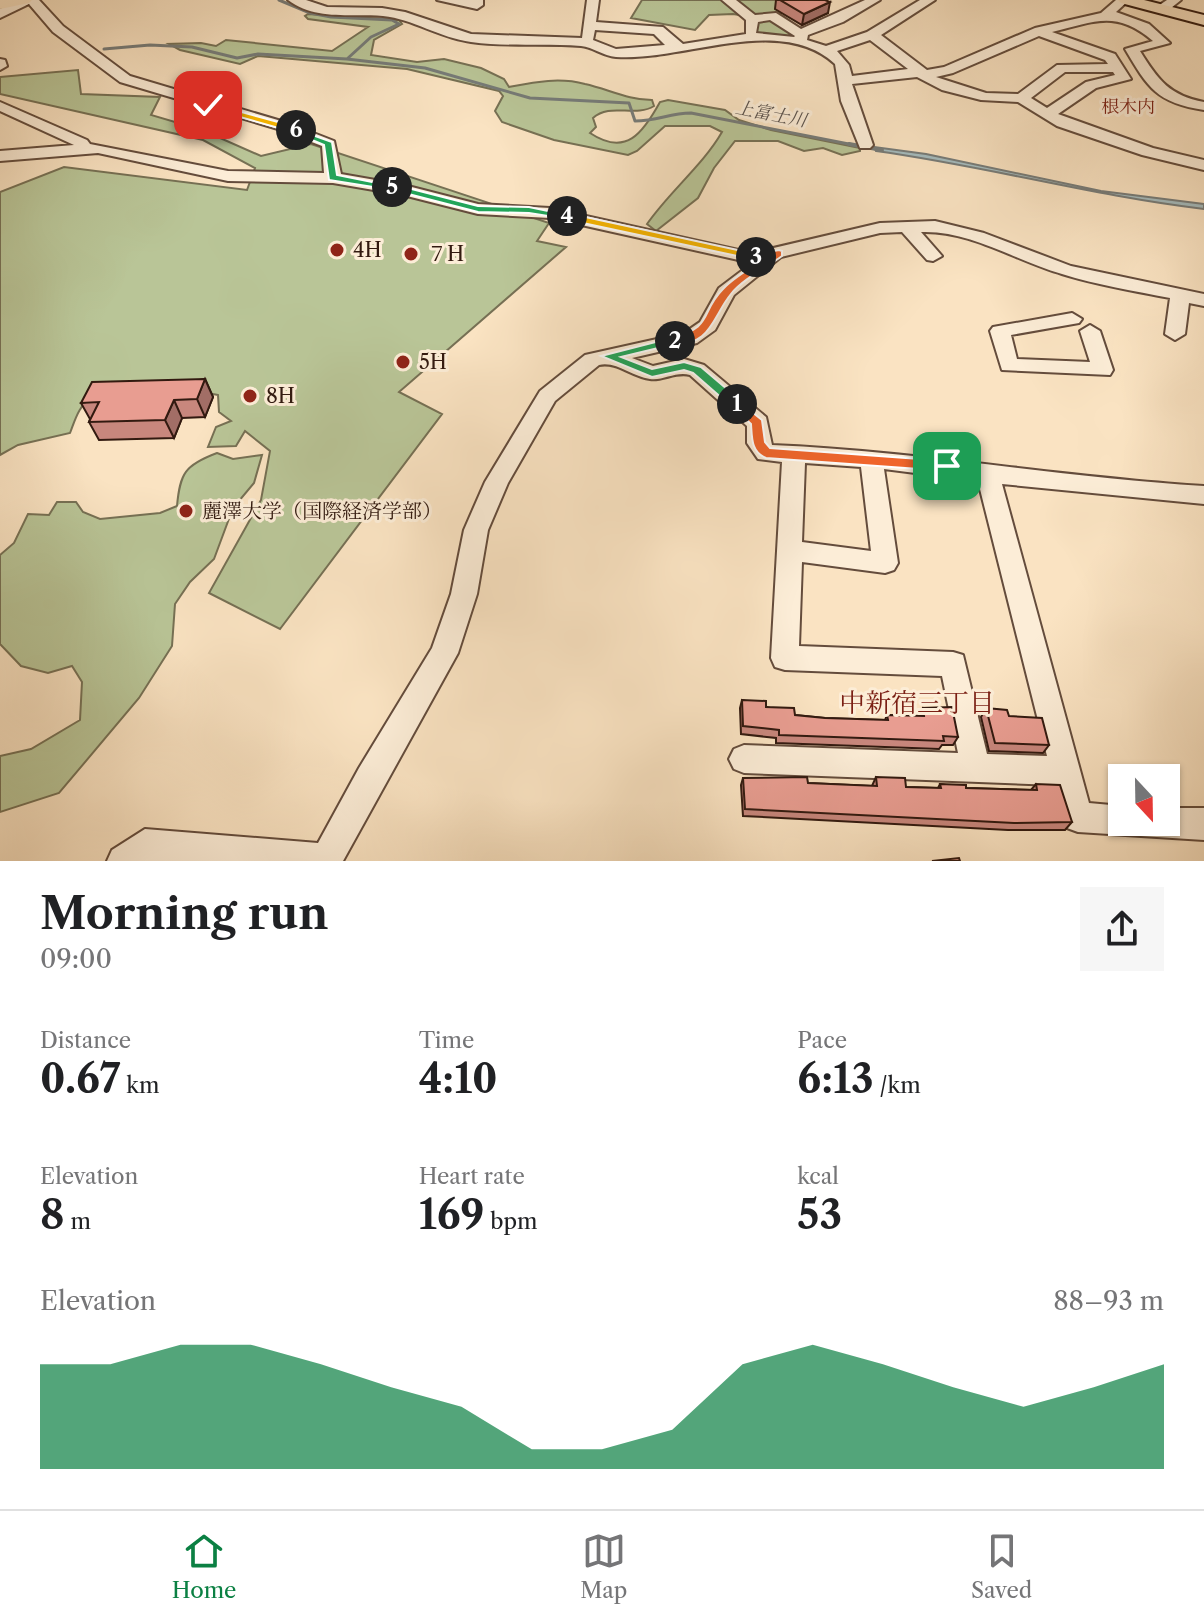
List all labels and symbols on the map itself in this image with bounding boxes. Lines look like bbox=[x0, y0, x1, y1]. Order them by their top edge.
pin bbox=[174, 71, 242, 139]
water label: 上富士川 bbox=[734, 96, 810, 132]
district label: 根木内 bbox=[1101, 96, 1155, 118]
pin: 6 bbox=[276, 110, 316, 150]
pin: 5 bbox=[372, 167, 412, 207]
pin: 4 bbox=[547, 196, 587, 236]
pin: 3 bbox=[736, 237, 776, 277]
place label: 4H bbox=[353, 238, 382, 262]
marker: 4H bbox=[328, 241, 346, 259]
place label: ７H bbox=[427, 242, 464, 266]
marker: ７H bbox=[402, 245, 420, 263]
pin: 2 bbox=[655, 321, 695, 361]
place label: 5H bbox=[419, 350, 447, 374]
marker: 5H bbox=[394, 353, 412, 371]
place label: 8H bbox=[266, 384, 295, 408]
pin: 1 bbox=[717, 384, 757, 424]
marker: 8H bbox=[241, 387, 259, 405]
pin bbox=[913, 432, 981, 500]
place label: 麗澤大学（国際経済学部） bbox=[202, 499, 442, 523]
marker: 麗澤大学（国際経済学部） bbox=[177, 502, 195, 520]
district label: 中新宿三丁目 bbox=[839, 687, 995, 719]
north arrow bbox=[1108, 764, 1180, 836]

